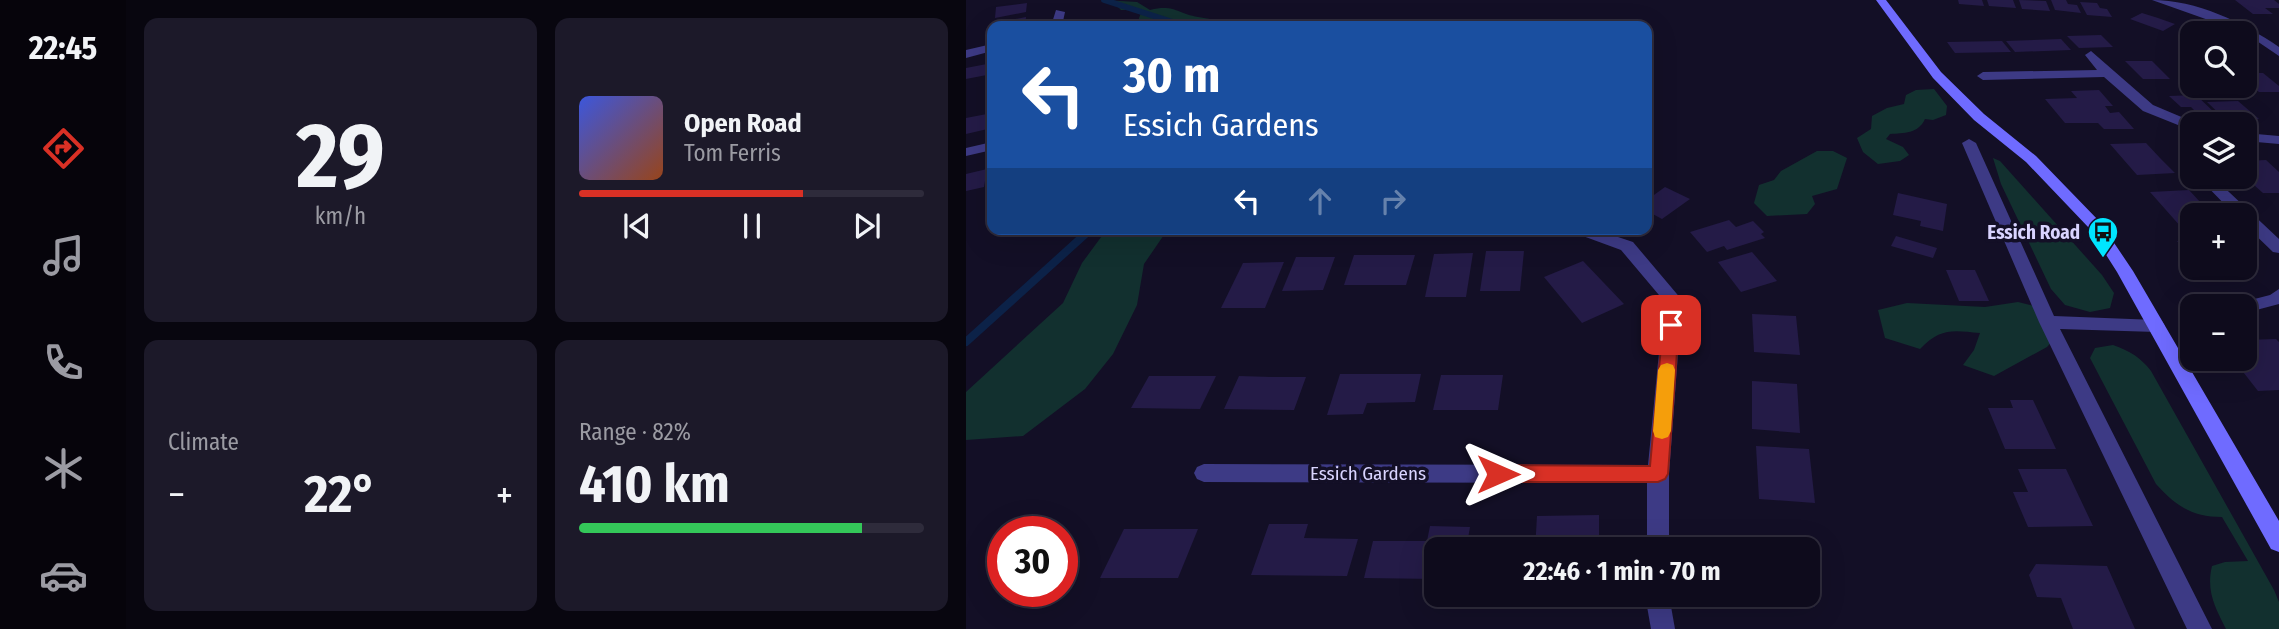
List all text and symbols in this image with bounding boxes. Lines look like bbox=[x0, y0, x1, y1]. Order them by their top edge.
map controls bbox=[2180, 21, 2257, 371]
button: search bbox=[2180, 21, 2257, 98]
text: 22:45 bbox=[29, 29, 97, 67]
text: 30 m bbox=[1123, 46, 1221, 105]
icon: left bbox=[1008, 49, 1099, 140]
text: 29 bbox=[296, 102, 385, 211]
text: Essich Gardens bbox=[1123, 106, 1319, 144]
text: Open Road bbox=[684, 108, 802, 139]
button: layers bbox=[2180, 112, 2257, 189]
icon: directions bbox=[39, 124, 88, 173]
text: Tom Ferris bbox=[684, 139, 781, 167]
icon: left bbox=[1228, 182, 1266, 220]
icon: ahead bbox=[1301, 182, 1339, 220]
icon: right bbox=[1374, 182, 1412, 220]
text: km/h bbox=[315, 202, 366, 230]
button: + bbox=[2180, 203, 2257, 280]
icon: previous bbox=[618, 207, 656, 245]
icon: pause bbox=[733, 207, 771, 245]
icon: next bbox=[848, 207, 886, 245]
bus stop icon: Essich Road bbox=[2086, 215, 2120, 259]
place label: Essich Road bbox=[1987, 221, 2080, 244]
icon: music bbox=[39, 231, 88, 280]
button: − bbox=[2180, 294, 2257, 371]
pin bbox=[1641, 295, 1701, 355]
icon: arrive bbox=[1652, 306, 1690, 344]
icon: phone bbox=[39, 338, 88, 387]
text: Range · 82% bbox=[579, 418, 691, 446]
text: Climate bbox=[168, 428, 239, 456]
position arrow bbox=[1461, 437, 1535, 511]
icon: climate bbox=[39, 444, 88, 493]
text: 410 km bbox=[579, 453, 730, 516]
street label: Essich Gardens bbox=[1310, 462, 1426, 485]
text: 22° bbox=[304, 463, 377, 526]
text: − bbox=[168, 472, 185, 518]
text: + bbox=[496, 472, 513, 518]
speed limit sign: 30 bbox=[987, 516, 1078, 607]
icon: car bbox=[39, 551, 88, 600]
text: 22:46 · 1 min · 70 m bbox=[1523, 556, 1721, 587]

